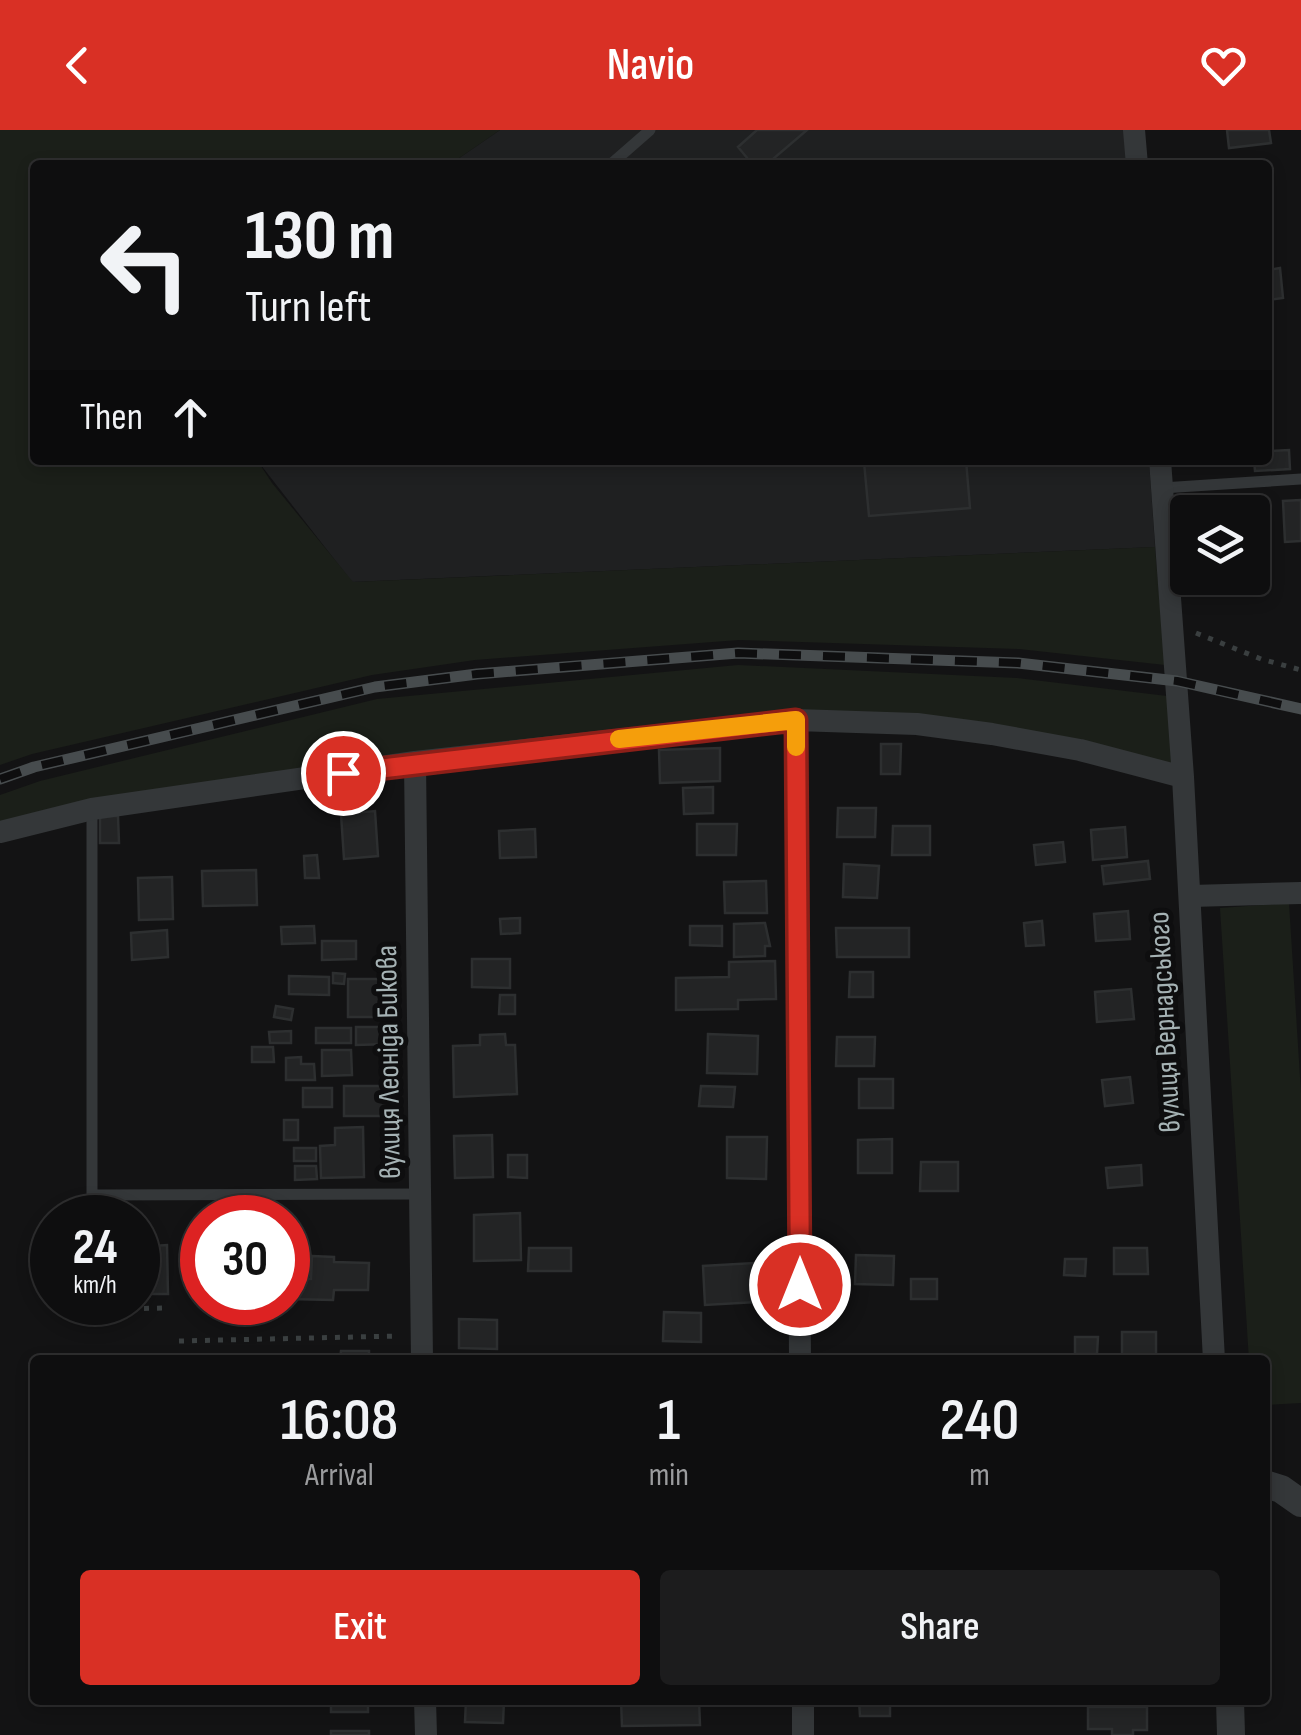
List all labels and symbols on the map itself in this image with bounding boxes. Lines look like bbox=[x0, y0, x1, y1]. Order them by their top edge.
pin bbox=[301, 731, 386, 816]
street label: вулиця Вернадського bbox=[1141, 911, 1189, 1133]
street label: вулиця Леоніда Бикова bbox=[369, 945, 409, 1179]
speed limit sign: 30 bbox=[180, 1195, 310, 1325]
position arrow bbox=[748, 1233, 852, 1337]

